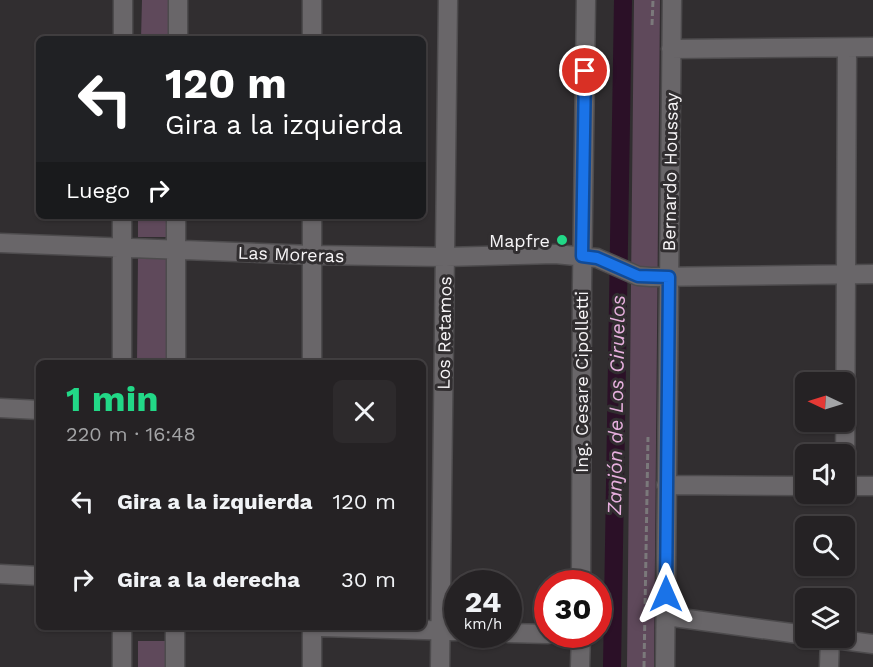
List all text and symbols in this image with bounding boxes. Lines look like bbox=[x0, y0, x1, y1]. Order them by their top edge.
pin bbox=[559, 45, 610, 96]
icon: arrive bbox=[568, 54, 601, 87]
text: 120 m bbox=[165, 59, 287, 108]
icon: left bbox=[66, 60, 144, 138]
street label: Bernardo Houssay bbox=[658, 92, 682, 252]
text: Gira a la izquierda bbox=[165, 109, 403, 141]
icon: right bbox=[142, 174, 175, 207]
text: Luego bbox=[66, 178, 130, 203]
place label: Mapfre bbox=[489, 230, 550, 251]
marker: Mapfre bbox=[555, 233, 569, 247]
street label: Las Moreras bbox=[237, 242, 345, 266]
street label: Los Retamos bbox=[433, 276, 455, 390]
street label: Ing. Cesare Cipolletti bbox=[571, 291, 592, 473]
water label: Zanjón de Los Ciruelos bbox=[602, 295, 630, 516]
north arrow bbox=[795, 372, 855, 432]
map controls bbox=[795, 372, 855, 648]
text: 1 min bbox=[66, 378, 158, 420]
button: close bbox=[333, 380, 396, 443]
text: 220 m · 16:48 bbox=[66, 422, 196, 446]
button: sound bbox=[795, 444, 855, 504]
icon: left bbox=[66, 485, 99, 518]
text: Gira a la izquierda bbox=[117, 489, 313, 514]
text: 120 m bbox=[332, 489, 396, 514]
button: search bbox=[795, 516, 855, 576]
position arrow bbox=[634, 562, 698, 626]
icon: right bbox=[66, 563, 99, 596]
text: Gira a la derecha bbox=[117, 567, 300, 592]
text: 30 m bbox=[341, 567, 396, 592]
speed limit sign: 30 bbox=[534, 570, 612, 648]
text: 24 bbox=[465, 584, 501, 619]
button: layers bbox=[795, 588, 855, 648]
text: km/h bbox=[464, 615, 502, 633]

